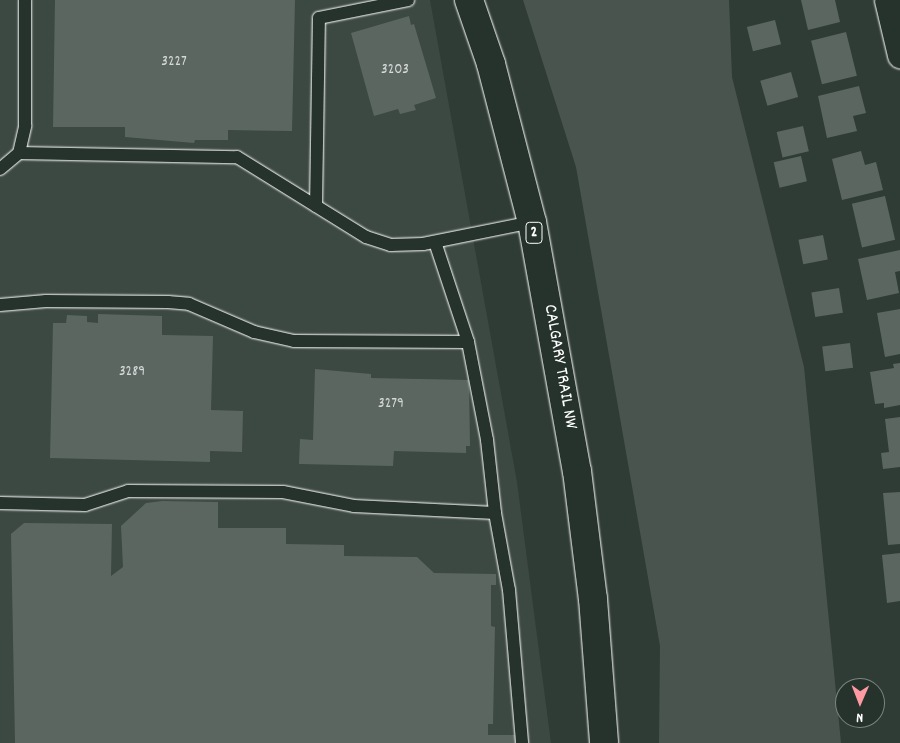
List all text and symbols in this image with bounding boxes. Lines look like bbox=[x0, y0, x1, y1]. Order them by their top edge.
house number: 3227 bbox=[161, 54, 187, 72]
house number: 3203 bbox=[381, 62, 409, 80]
road number: 2 bbox=[525, 220, 543, 247]
street label: CALGARY TRAIL NW bbox=[537, 303, 581, 431]
house number: 3289 bbox=[119, 364, 145, 382]
house number: 3279 bbox=[378, 396, 404, 414]
north arrow bbox=[835, 678, 885, 728]
text: N bbox=[856, 707, 863, 727]

